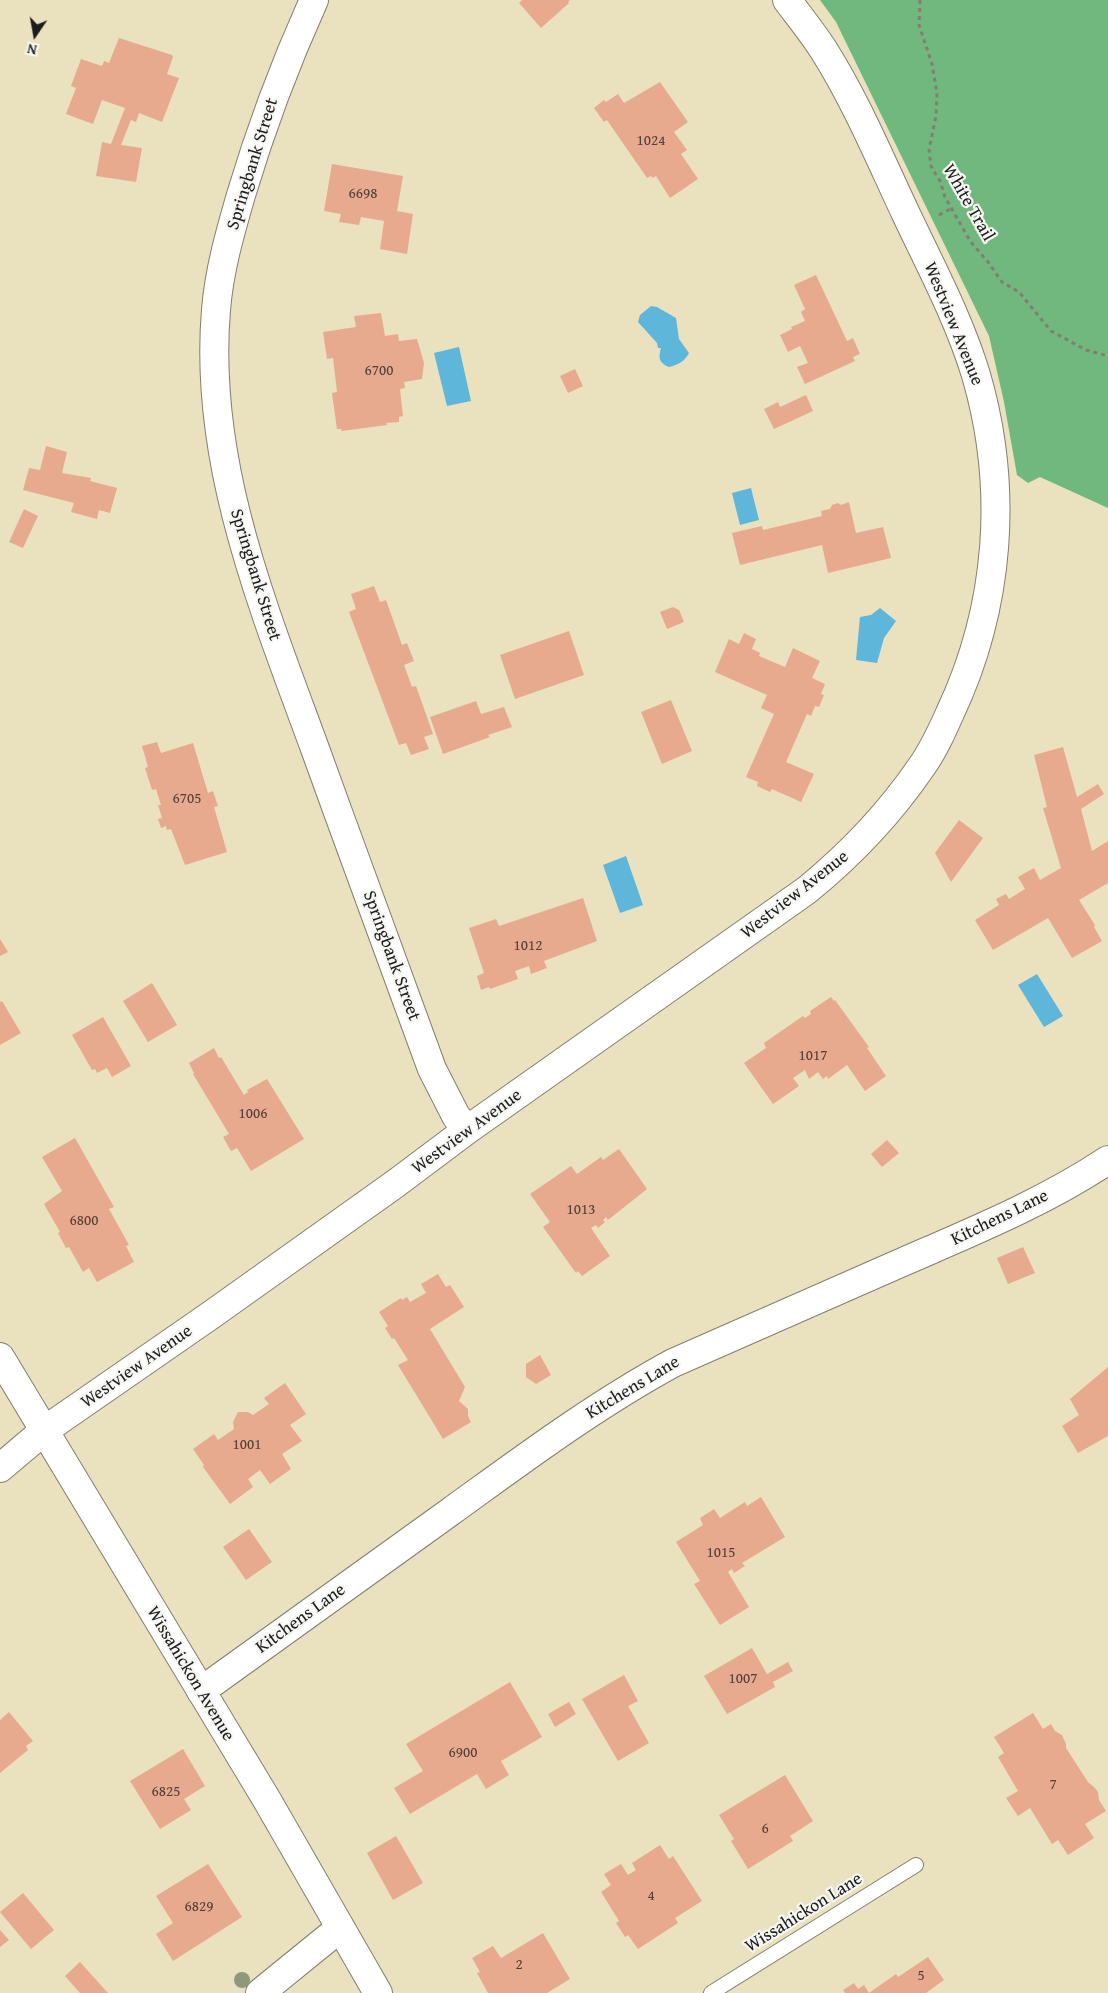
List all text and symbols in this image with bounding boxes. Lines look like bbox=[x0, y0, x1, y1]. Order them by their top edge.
north arrow bbox=[10, 10, 60, 60]
text: N bbox=[25, 39, 39, 60]
street label: Springbank Street bbox=[223, 96, 283, 232]
house number: 1024 bbox=[637, 132, 665, 150]
street label: White Trail bbox=[937, 161, 999, 245]
house number: 6698 bbox=[349, 185, 377, 203]
street label: Westview Avenue bbox=[918, 259, 988, 389]
house number: 6700 bbox=[365, 362, 393, 380]
street label: Springbank Street bbox=[225, 507, 285, 643]
house number: 6705 bbox=[173, 790, 201, 808]
street label: Westview Avenue bbox=[737, 846, 853, 944]
street label: Springbank Street bbox=[357, 888, 425, 1024]
house number: 1012 bbox=[514, 937, 542, 955]
house number: 1017 bbox=[799, 1047, 827, 1065]
street label: Westview Avenue bbox=[408, 1085, 526, 1179]
house number: 1006 bbox=[239, 1105, 267, 1123]
street label: Kitchens Lane bbox=[948, 1185, 1052, 1251]
house number: 1013 bbox=[567, 1201, 595, 1219]
house number: 6800 bbox=[70, 1212, 98, 1230]
street label: Westview Avenue bbox=[77, 1321, 197, 1413]
street label: Kitchens Lane bbox=[582, 1352, 684, 1424]
house number: 1001 bbox=[233, 1436, 261, 1454]
house number: 1015 bbox=[707, 1544, 735, 1562]
street label: Kitchens Lane bbox=[252, 1579, 350, 1659]
street label: Wissahickon Avenue bbox=[141, 1603, 239, 1745]
house number: 1007 bbox=[729, 1670, 757, 1688]
house number: 6900 bbox=[449, 1744, 477, 1762]
house number: 7 bbox=[1049, 1776, 1057, 1794]
house number: 6825 bbox=[152, 1783, 180, 1801]
house number: 6 bbox=[761, 1820, 769, 1838]
street label: Wissahickon Lane bbox=[742, 1868, 866, 1958]
house number: 4 bbox=[647, 1887, 655, 1905]
house number: 6829 bbox=[185, 1898, 213, 1916]
house number: 2 bbox=[515, 1956, 523, 1974]
house number: 5 bbox=[917, 1967, 925, 1985]

